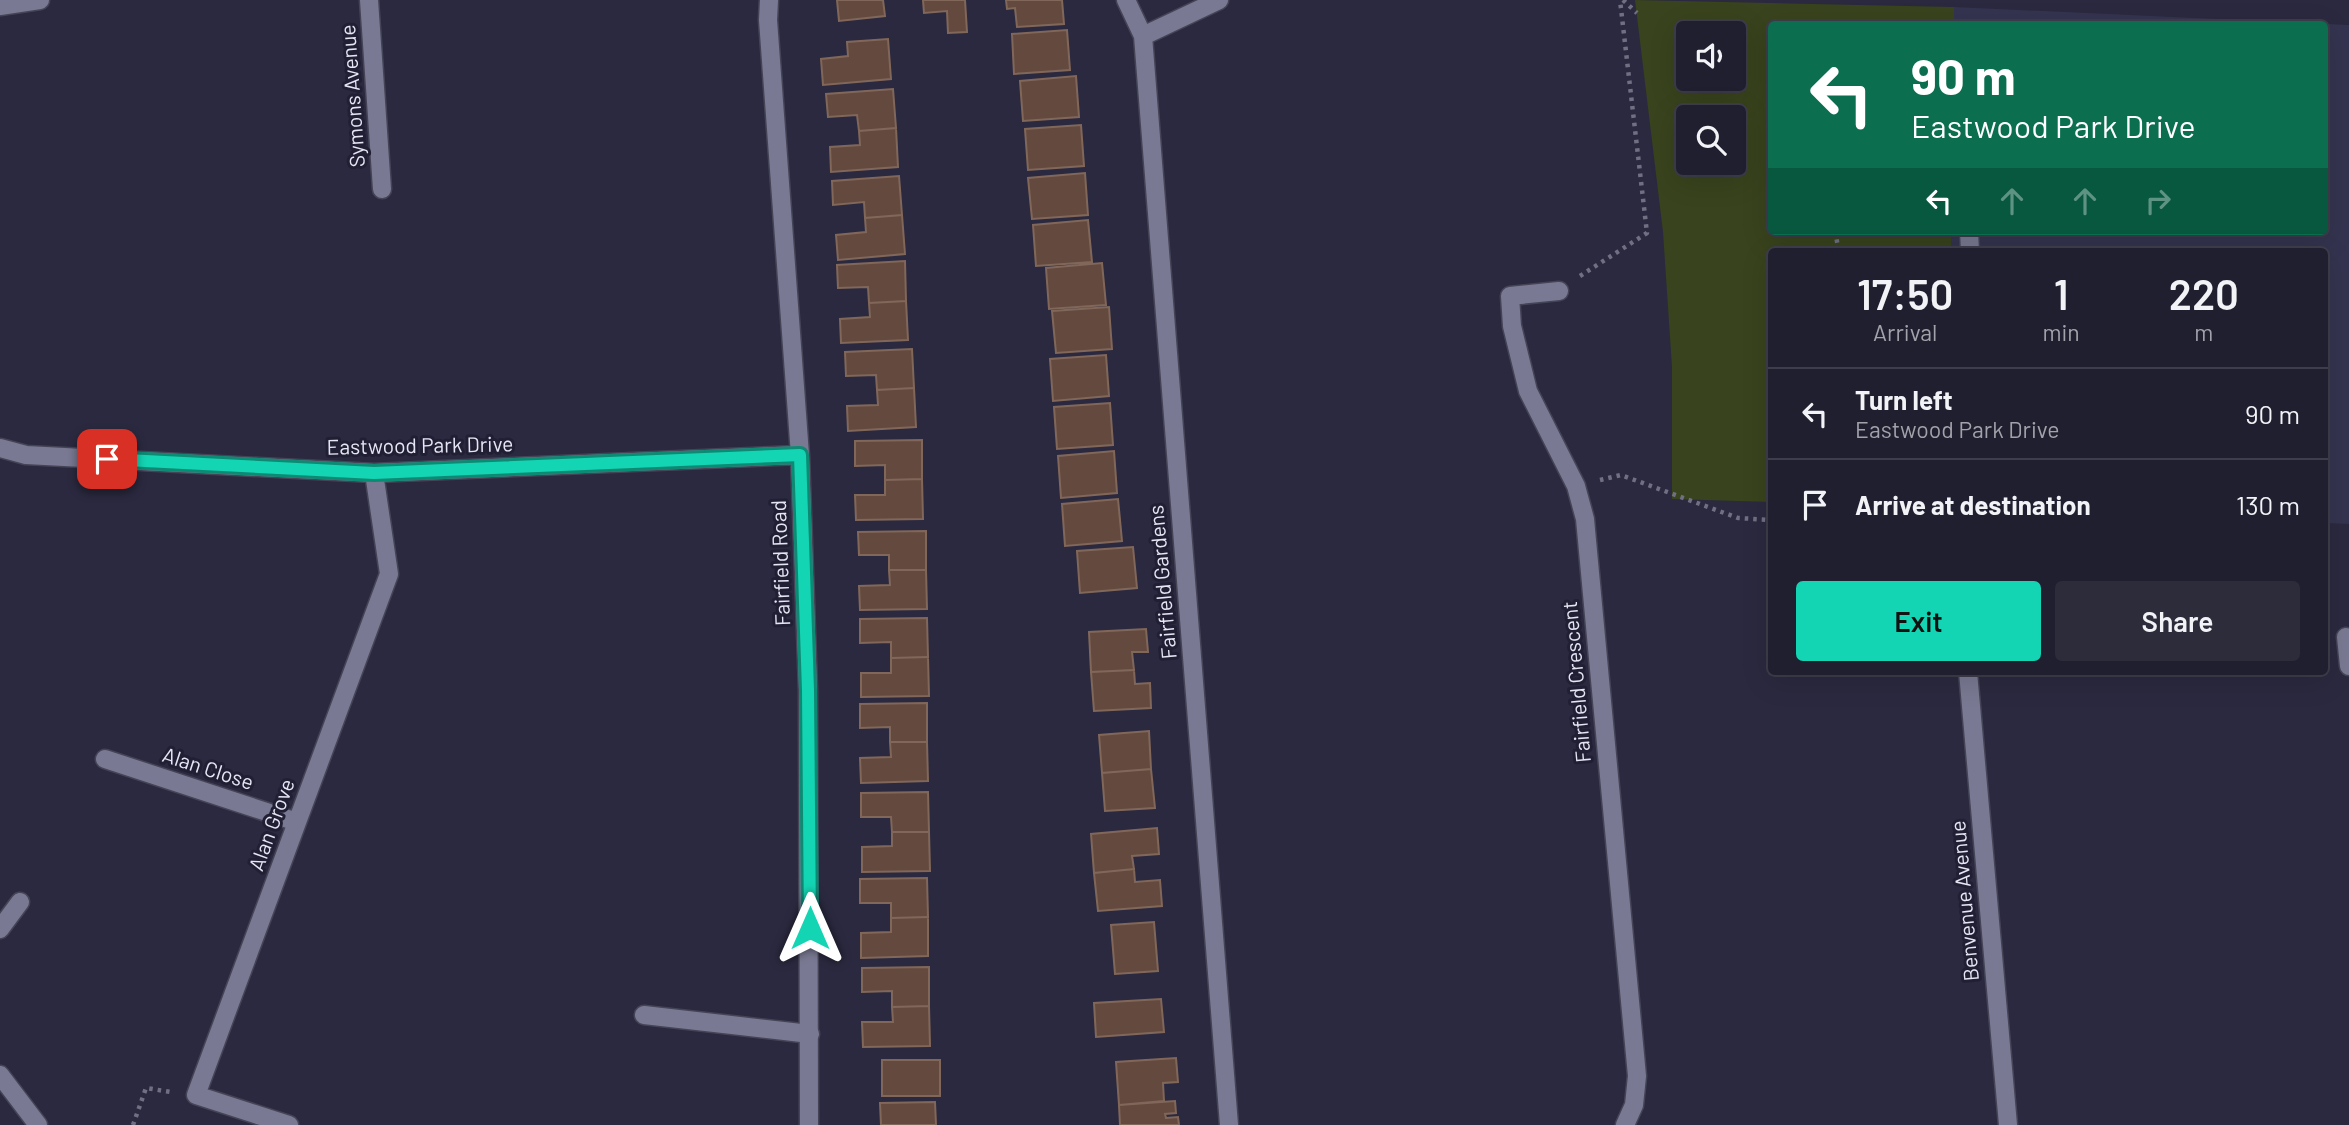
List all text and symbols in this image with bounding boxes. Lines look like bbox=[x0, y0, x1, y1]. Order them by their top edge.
map controls bbox=[1676, 21, 1746, 175]
button: sound bbox=[1676, 21, 1746, 91]
street label: Symons Avenue bbox=[334, 24, 369, 168]
text: 90 m bbox=[1911, 46, 2016, 105]
icon: left bbox=[1796, 49, 1887, 140]
button: search bbox=[1676, 105, 1746, 175]
text: Eastwood Park Drive bbox=[1911, 106, 2196, 144]
icon: left bbox=[1920, 182, 1958, 220]
icon: ahead bbox=[1993, 182, 2031, 220]
icon: ahead bbox=[2066, 182, 2104, 220]
icon: right bbox=[2139, 182, 2177, 220]
text: 17:50 bbox=[1857, 268, 1953, 318]
text: 1 bbox=[2054, 268, 2069, 318]
text: 220 bbox=[2169, 268, 2239, 318]
text: Arrival bbox=[1873, 318, 1937, 346]
text: min bbox=[2042, 318, 2080, 346]
text: m bbox=[2194, 318, 2213, 346]
text: Turn left bbox=[1855, 384, 1953, 415]
icon: left bbox=[1796, 395, 1834, 433]
text: 90 m bbox=[2245, 398, 2300, 429]
text: Eastwood Park Drive bbox=[1855, 415, 2060, 443]
pin bbox=[77, 429, 137, 489]
street label: Eastwood Park Drive bbox=[326, 430, 514, 459]
icon: arrive bbox=[88, 440, 126, 478]
icon: arrive bbox=[1796, 486, 1834, 524]
text: Arrive at destination bbox=[1855, 489, 2091, 520]
text: 130 m bbox=[2236, 489, 2300, 520]
street label: Fairfield Road bbox=[765, 500, 794, 626]
street label: Fairfield Gardens bbox=[1142, 504, 1181, 660]
button: Exit bbox=[1796, 581, 2041, 661]
button: Share bbox=[2055, 581, 2300, 661]
street label: Fairfield Crescent bbox=[1556, 600, 1595, 764]
street label: Alan Close bbox=[160, 741, 257, 794]
street label: Alan Grove bbox=[242, 775, 299, 874]
street label: Benvenue Avenue bbox=[1944, 820, 1983, 982]
position arrow bbox=[773, 891, 847, 965]

